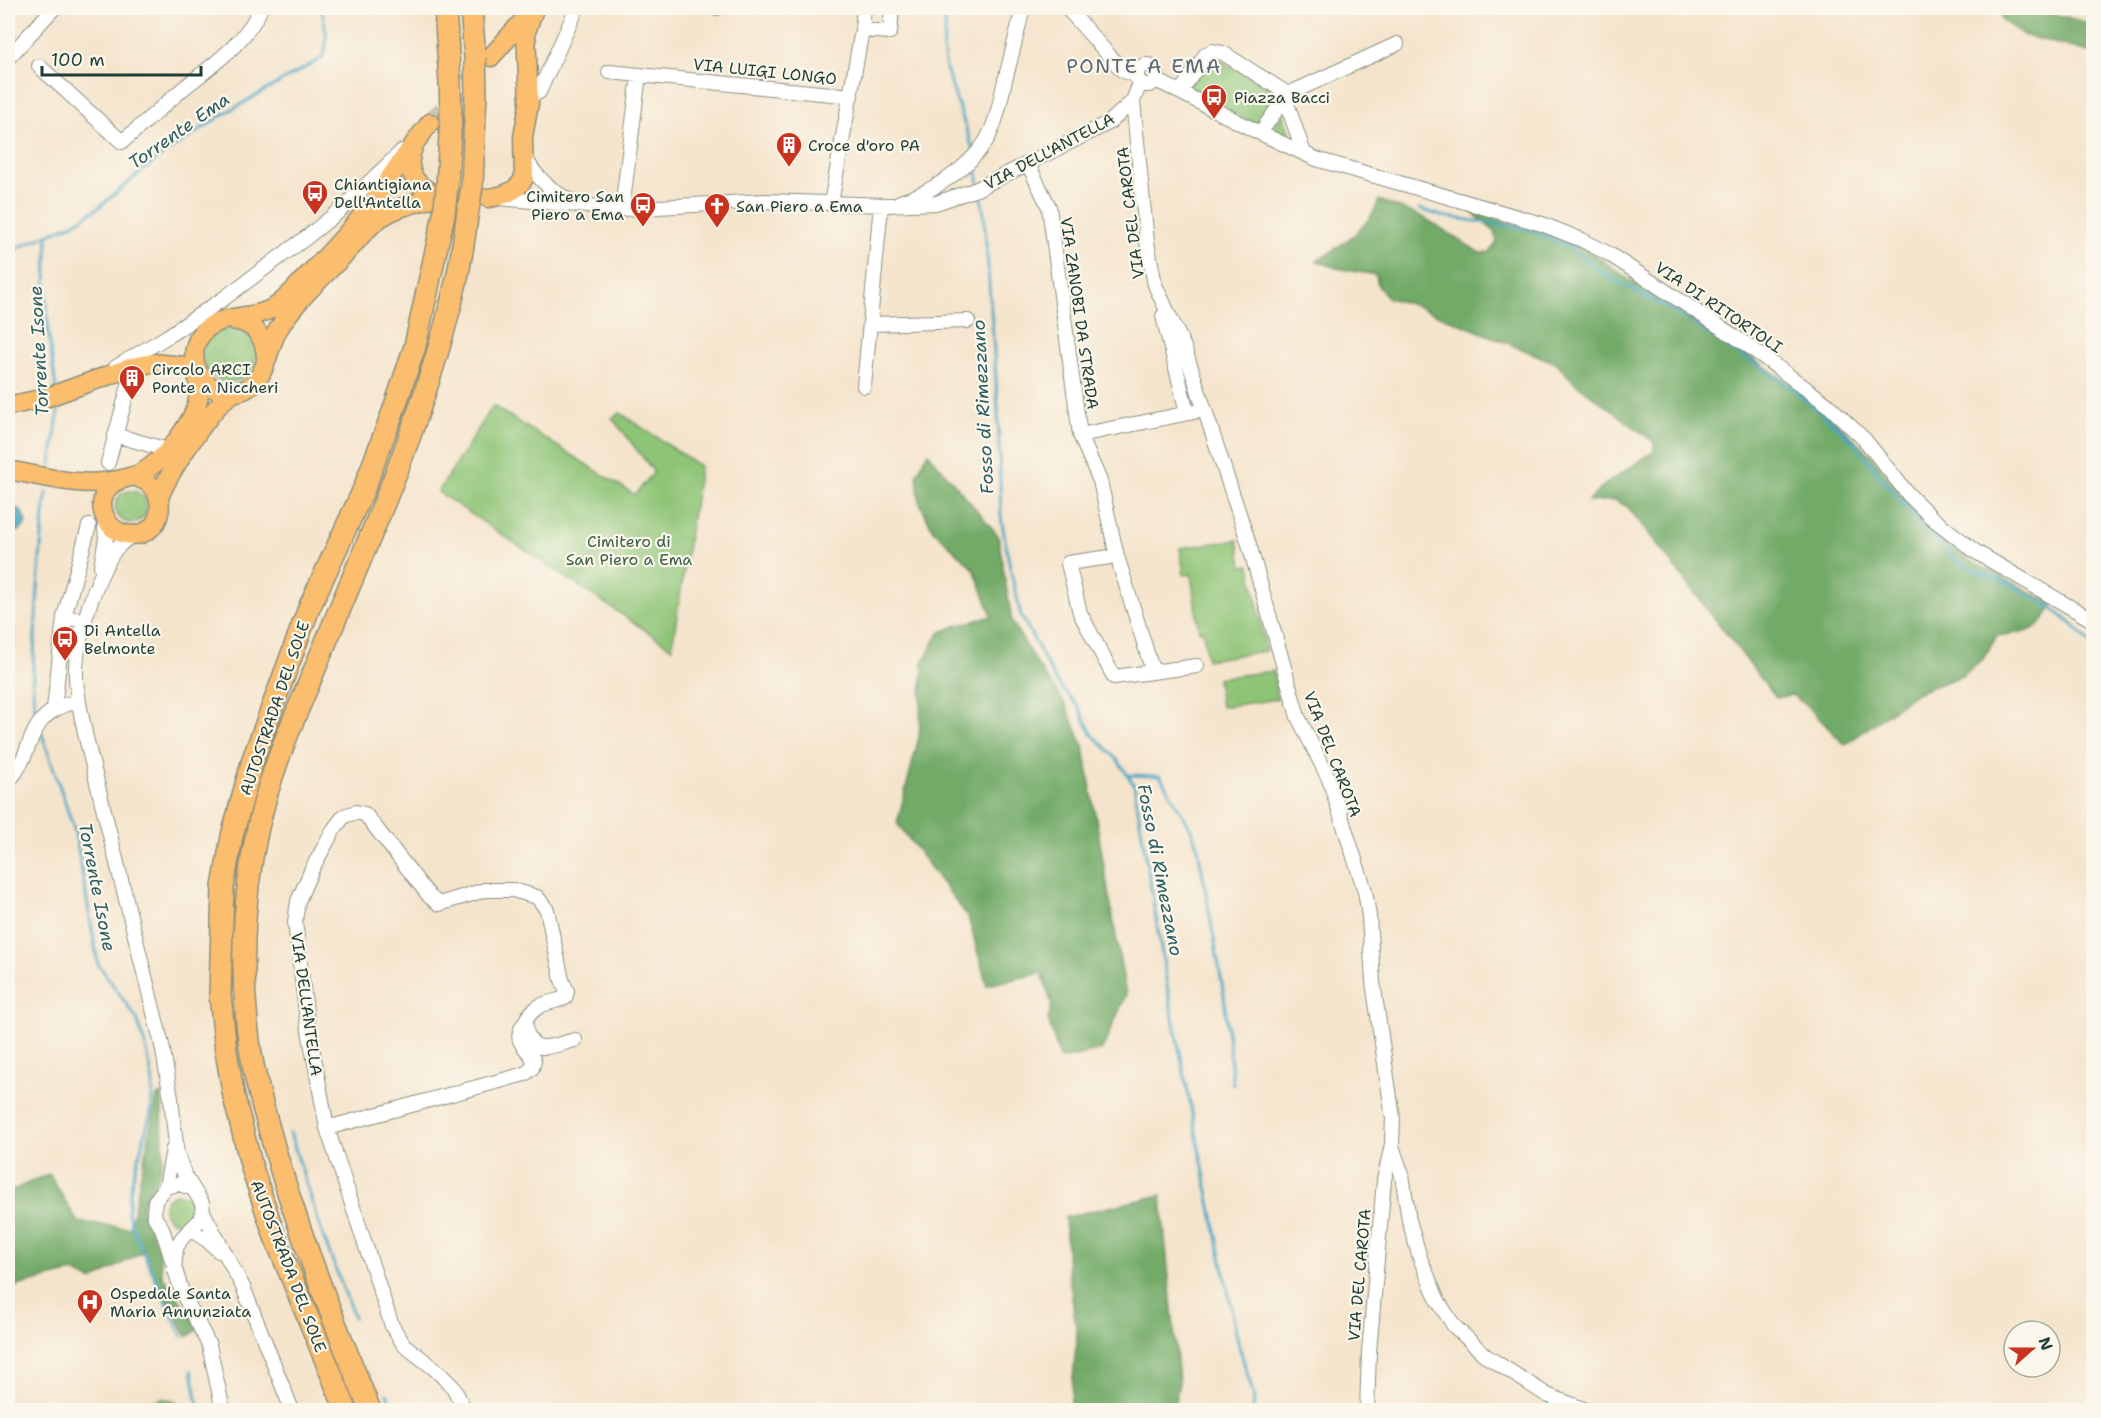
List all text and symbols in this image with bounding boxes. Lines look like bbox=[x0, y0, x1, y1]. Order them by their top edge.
scale bar bbox=[42, 39, 201, 77]
text: 100 m bbox=[51, 48, 105, 72]
district label: PONTE A EMA bbox=[1066, 53, 1222, 79]
street label: VIA LUIGI LONGO bbox=[692, 54, 838, 89]
bus stop icon: Piazza Bacci bbox=[1199, 82, 1229, 120]
water label: Torrente Ema bbox=[124, 87, 234, 175]
place label: Piazza Bacci bbox=[1234, 87, 1330, 108]
street label: VIA DELL'ANTELLA bbox=[980, 108, 1118, 195]
building icon: Croce d'oro PA bbox=[774, 130, 804, 168]
place label: Croce d'oro PA bbox=[808, 135, 920, 156]
street label: VIA DEL CAROTA bbox=[1112, 146, 1149, 280]
place label: Chiantigiana Dell'Antella bbox=[334, 174, 432, 213]
bus stop icon: Chiantigiana Dell'Antella bbox=[300, 178, 330, 216]
place label: Cimitero San Piero a Ema bbox=[526, 186, 624, 225]
bus stop icon: Cimitero San Piero a Ema bbox=[628, 190, 658, 228]
church icon: San Piero a Ema bbox=[702, 191, 732, 229]
place label: San Piero a Ema bbox=[736, 196, 863, 217]
street label: VIA ZANOBI DA STRADA bbox=[1056, 215, 1103, 411]
street label: VIA DI RITORTOLI bbox=[1651, 257, 1787, 358]
water label: Torrente Isone bbox=[24, 285, 54, 417]
water label: Fosso di Rimezzano bbox=[966, 319, 1000, 495]
place label: Circolo ARCI Ponte a Niccheri bbox=[152, 359, 279, 398]
building icon: Circolo ARCI Ponte a Niccheri bbox=[117, 363, 147, 401]
park label: Cimitero di San Piero a Ema bbox=[566, 531, 692, 570]
street label: AUTOSTRADA DEL SOLE bbox=[235, 618, 314, 798]
place label: Di Antella Belmonte bbox=[84, 620, 161, 659]
bus stop icon: Di Antella Belmonte bbox=[50, 624, 80, 662]
street label: VIA DEL CAROTA bbox=[1299, 688, 1366, 820]
water label: Fosso di Rimezzano bbox=[1132, 782, 1188, 958]
water label: Torrente Isone bbox=[73, 821, 121, 953]
street label: VIA DELL'ANTELLA bbox=[286, 931, 327, 1077]
street label: AUTOSTRADA DEL SOLE bbox=[246, 1177, 331, 1355]
street label: VIA DEL CAROTA bbox=[1343, 1208, 1376, 1342]
place label: Ospedale Santa Maria Annunziata bbox=[110, 1283, 251, 1322]
hospital icon: Ospedale Santa Maria Annunziata bbox=[75, 1287, 105, 1325]
north arrow bbox=[2002, 1319, 2062, 1379]
text: N bbox=[2033, 1334, 2058, 1353]

